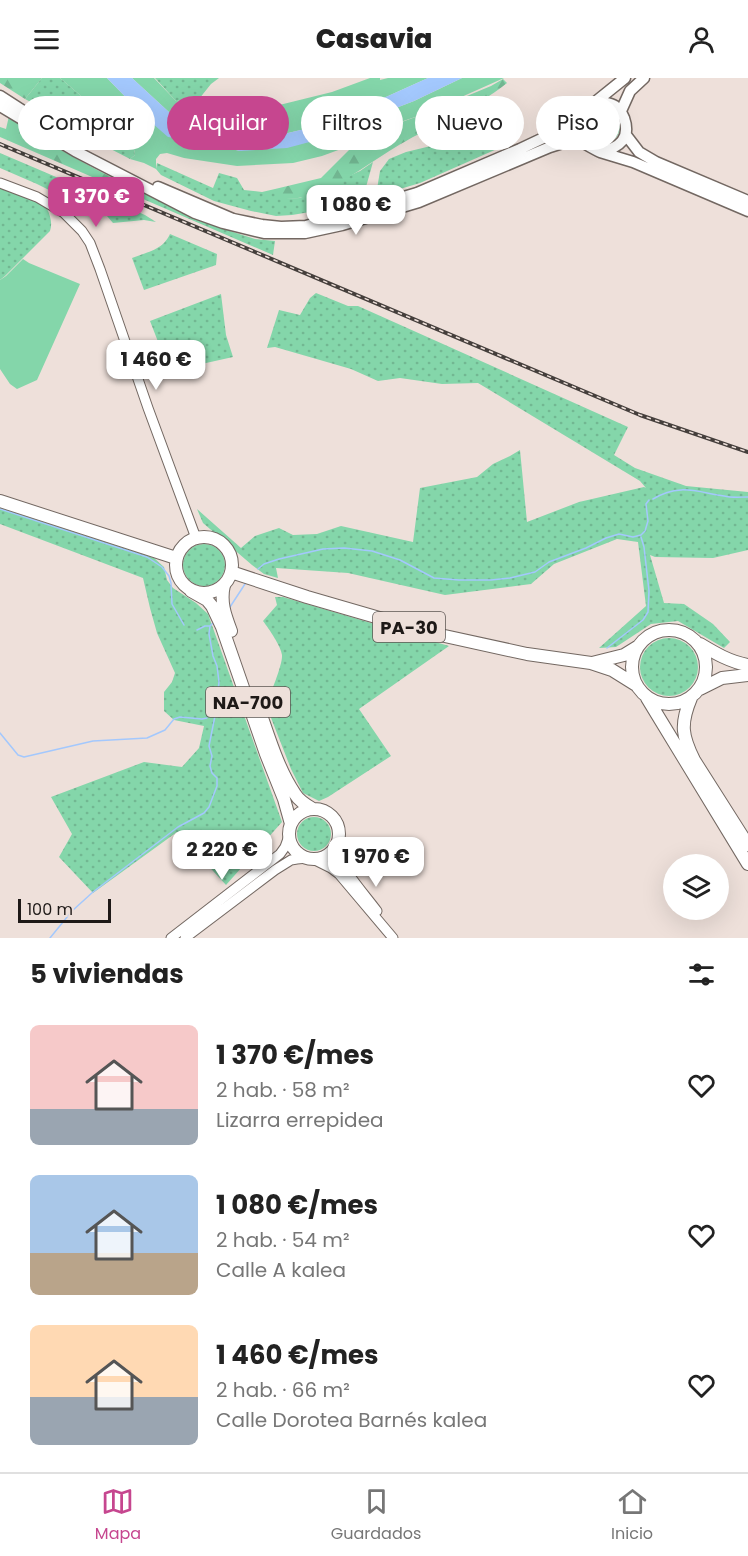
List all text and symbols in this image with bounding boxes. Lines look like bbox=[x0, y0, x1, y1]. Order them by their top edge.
text: Casavia bbox=[316, 20, 432, 57]
icon: menu bbox=[30, 23, 63, 56]
icon: person bbox=[685, 23, 718, 56]
chip: Comprar bbox=[18, 96, 155, 150]
chip: Alquilar bbox=[167, 96, 289, 150]
chip: Filtros bbox=[301, 96, 403, 150]
chip: Nuevo bbox=[415, 96, 524, 150]
chip: Piso bbox=[536, 96, 620, 150]
pin: 1 370 € bbox=[41, 177, 151, 228]
text: 1 370 € bbox=[62, 182, 130, 210]
pin: 1 080 € bbox=[301, 185, 411, 236]
text: 1 080 € bbox=[321, 190, 391, 218]
pin: 1 460 € bbox=[101, 340, 211, 391]
text: 1 460 € bbox=[120, 345, 192, 373]
road number: PA-30 bbox=[373, 612, 445, 642]
road number: NA-700 bbox=[206, 687, 290, 717]
pin: 2 220 € bbox=[167, 830, 277, 881]
text: 2 220 € bbox=[186, 835, 258, 863]
pin: 1 970 € bbox=[321, 837, 431, 888]
text: 1 970 € bbox=[342, 842, 410, 870]
map controls bbox=[663, 854, 729, 920]
button: layers bbox=[663, 854, 729, 920]
scale bar bbox=[18, 896, 111, 923]
text: 100 m bbox=[27, 898, 73, 921]
text: 5 viviendas bbox=[30, 956, 184, 992]
icon: filters bbox=[685, 958, 718, 991]
text: 1 370 €/mes bbox=[216, 1037, 374, 1073]
icon: home bbox=[78, 1049, 150, 1121]
icon: heart bbox=[685, 1069, 718, 1102]
text: 2 hab. · 58 m² bbox=[216, 1076, 350, 1104]
text: Lizarra errepidea bbox=[216, 1106, 384, 1134]
text: 1 080 €/mes bbox=[216, 1187, 378, 1223]
icon: home bbox=[78, 1199, 150, 1271]
icon: heart bbox=[685, 1219, 718, 1252]
text: 2 hab. · 54 m² bbox=[216, 1226, 349, 1254]
text: Calle A kalea bbox=[216, 1256, 346, 1284]
text: 1 460 €/mes bbox=[216, 1337, 378, 1373]
icon: home bbox=[78, 1349, 150, 1421]
icon: heart bbox=[685, 1369, 718, 1402]
text: 2 hab. · 66 m² bbox=[216, 1376, 350, 1404]
text: Calle Dorotea Barnés kalea bbox=[216, 1406, 487, 1434]
tab: Mapa bbox=[95, 1485, 141, 1546]
tab: Guardados bbox=[331, 1485, 421, 1546]
tab: Inicio bbox=[611, 1485, 653, 1546]

